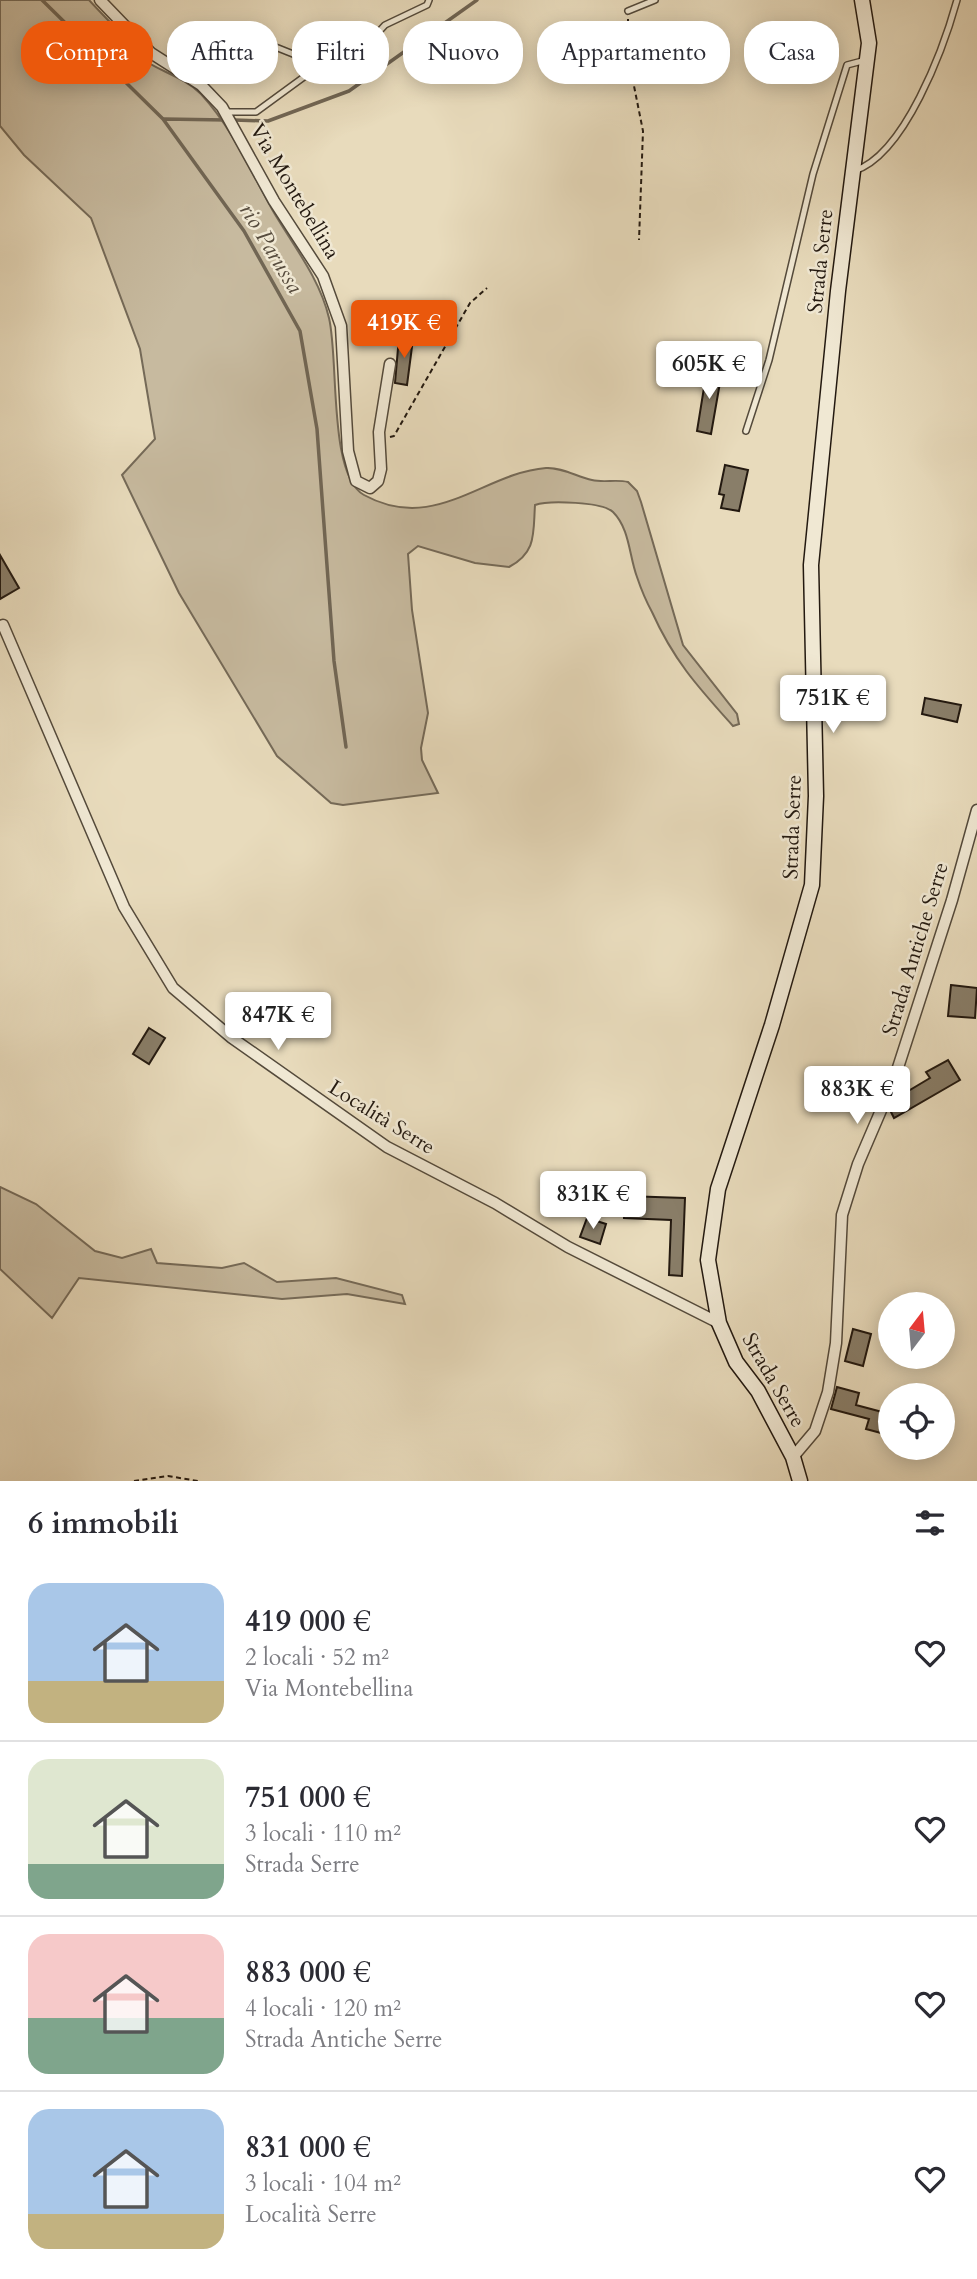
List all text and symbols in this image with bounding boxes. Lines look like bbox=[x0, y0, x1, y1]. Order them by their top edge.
chip: Compra bbox=[21, 21, 153, 84]
chip: Affitta bbox=[167, 21, 278, 84]
chip: Filtri bbox=[292, 21, 389, 84]
chip: Nuovo bbox=[403, 21, 523, 84]
chip: Appartamento bbox=[537, 21, 730, 84]
chip: Casa bbox=[744, 21, 839, 84]
street label: Via Montebellina bbox=[243, 118, 347, 265]
water label: rio Parussa bbox=[232, 197, 311, 299]
street label: Strada Serre bbox=[801, 207, 840, 315]
pin: 419K € bbox=[347, 300, 461, 360]
text: 419K € bbox=[367, 307, 441, 338]
pin: 605K € bbox=[652, 342, 766, 401]
text: 605K € bbox=[672, 348, 746, 379]
pin: 751K € bbox=[776, 676, 890, 735]
text: 751K € bbox=[796, 682, 870, 713]
street label: Strada Serre bbox=[776, 774, 809, 880]
street label: Strada Antiche Serre bbox=[875, 859, 956, 1040]
pin: 847K € bbox=[221, 992, 335, 1052]
text: 847K € bbox=[241, 999, 315, 1030]
pin: 883K € bbox=[800, 1066, 914, 1126]
street label: Località Serre bbox=[323, 1073, 440, 1162]
text: 883K € bbox=[820, 1073, 894, 1104]
pin: 831K € bbox=[536, 1172, 650, 1231]
text: 831K € bbox=[556, 1178, 630, 1209]
north arrow bbox=[878, 1292, 956, 1368]
map controls bbox=[878, 1292, 955, 1460]
street label: Strada Serre bbox=[735, 1328, 812, 1433]
button: locate bbox=[878, 1383, 955, 1460]
text: 6 immobili bbox=[28, 1503, 179, 1544]
icon: filters bbox=[911, 1504, 949, 1542]
text: 419 000 € bbox=[245, 1601, 371, 1642]
icon: home bbox=[84, 1611, 168, 1695]
icon: heart bbox=[911, 1634, 949, 1672]
text: 2 locali · 52 m² bbox=[245, 1642, 389, 1673]
text: Via Montebellina bbox=[245, 1673, 413, 1704]
text: 751 000 € bbox=[245, 1777, 371, 1818]
icon: home bbox=[84, 1787, 168, 1871]
icon: heart bbox=[911, 1810, 949, 1848]
text: 3 locali · 110 m² bbox=[245, 1818, 401, 1849]
text: Strada Serre bbox=[245, 1849, 360, 1880]
text: 883 000 € bbox=[245, 1952, 371, 1993]
icon: home bbox=[84, 1962, 168, 2046]
icon: heart bbox=[911, 1985, 949, 2023]
text: 4 locali · 120 m² bbox=[245, 1993, 401, 2024]
text: Strada Antiche Serre bbox=[245, 2024, 443, 2055]
text: 831 000 € bbox=[245, 2127, 371, 2168]
icon: home bbox=[84, 2137, 168, 2221]
icon: heart bbox=[911, 2160, 949, 2198]
text: 3 locali · 104 m² bbox=[245, 2168, 401, 2199]
text: Località Serre bbox=[245, 2199, 377, 2230]

